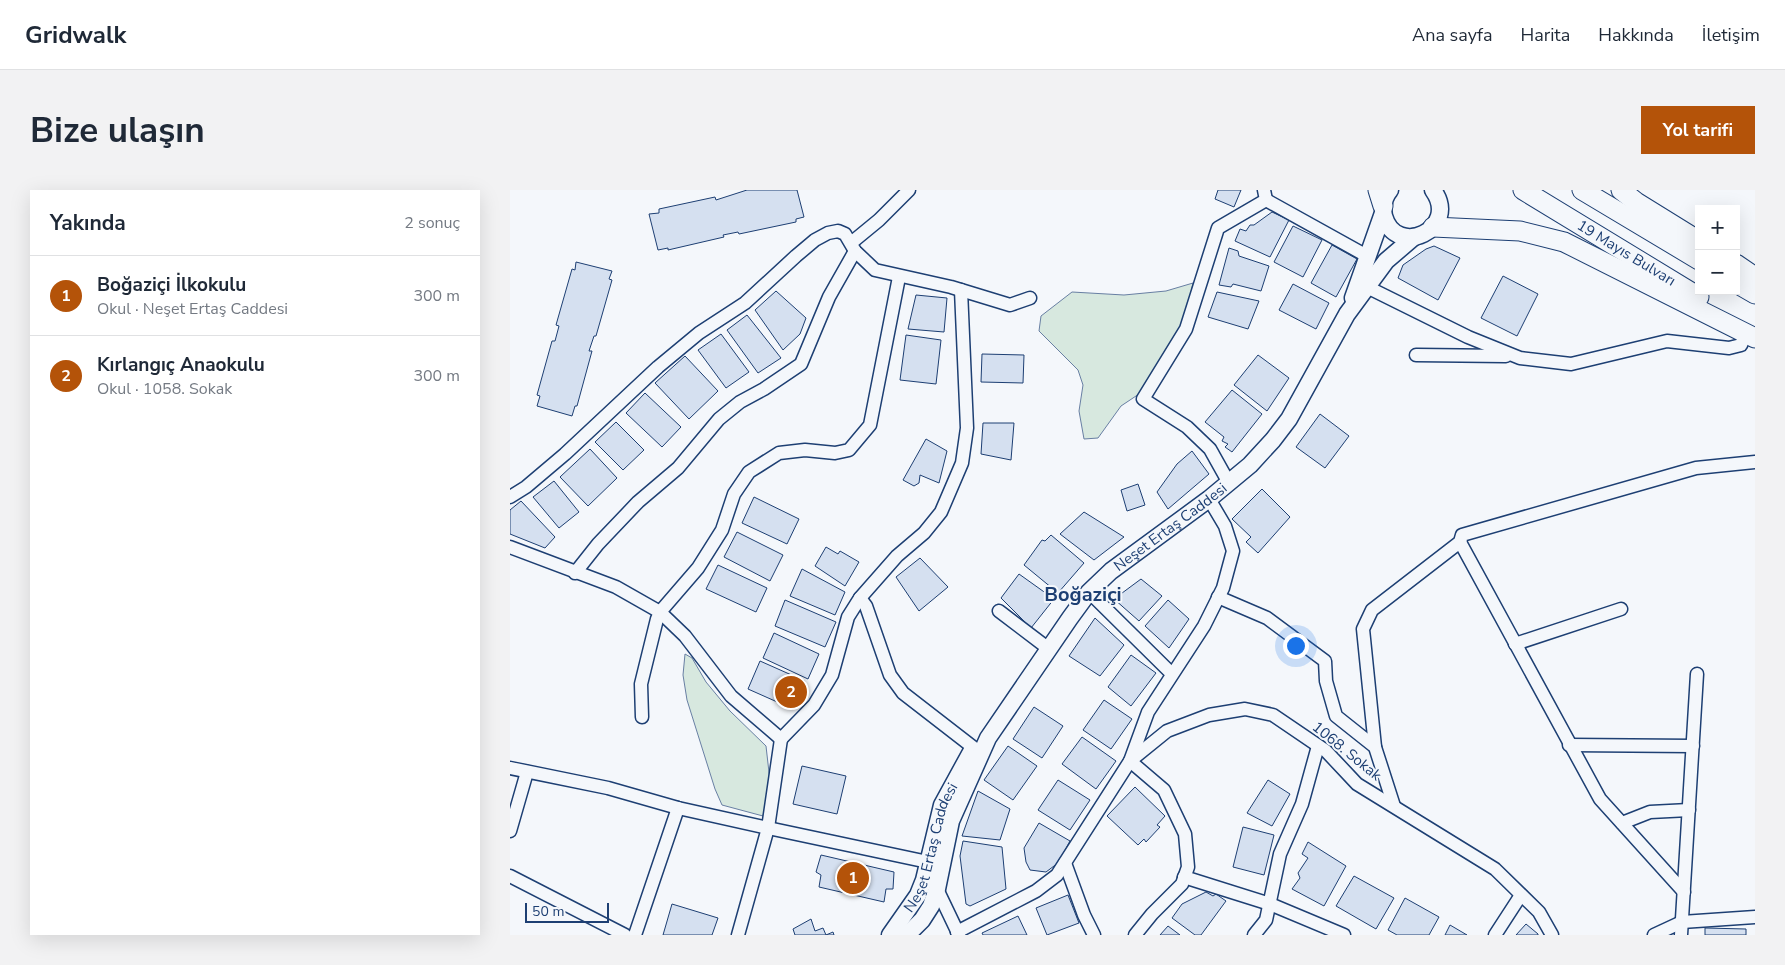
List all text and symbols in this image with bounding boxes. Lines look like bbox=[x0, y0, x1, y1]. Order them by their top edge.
text: Gridwalk bbox=[25, 19, 126, 51]
text: Ana sayfa bbox=[1412, 23, 1492, 47]
text: Harita bbox=[1520, 23, 1570, 47]
text: Hakkında bbox=[1598, 23, 1674, 47]
text: İletişim bbox=[1702, 23, 1760, 47]
button: Yol tarifi bbox=[1641, 106, 1755, 154]
text: Bize ulaşın bbox=[30, 107, 205, 154]
map controls bbox=[1695, 205, 1740, 295]
button: + bbox=[1695, 205, 1740, 250]
text: Yakında bbox=[50, 209, 126, 237]
text: 2 sonuç bbox=[404, 212, 460, 234]
street label: 19 Mayıs Bulvarı bbox=[1573, 215, 1679, 291]
button: − bbox=[1695, 250, 1740, 295]
text: Boğaziçi İlkokulu bbox=[97, 272, 246, 298]
text: 1 bbox=[61, 285, 71, 307]
text: 300 m bbox=[413, 285, 460, 307]
text: Okul · Neşet Ertaş Caddesi bbox=[97, 298, 288, 320]
text: Kırlangıç Anaokulu bbox=[97, 352, 265, 378]
text: 2 bbox=[61, 365, 71, 387]
text: 300 m bbox=[413, 365, 460, 387]
text: Okul · 1058. Sokak bbox=[97, 378, 232, 400]
street label: Neşet Ertaş Caddesi bbox=[1110, 478, 1231, 576]
district label: Boğaziçi bbox=[1044, 581, 1122, 608]
your location bbox=[1283, 633, 1309, 659]
pin: 2 bbox=[775, 673, 807, 711]
street label: 1068. Sokak bbox=[1308, 717, 1386, 785]
street label: Neşet Ertaş Caddesi bbox=[899, 779, 962, 916]
pin: 1 bbox=[837, 859, 869, 897]
scale bar bbox=[525, 900, 609, 923]
text: 50 m bbox=[532, 902, 564, 921]

